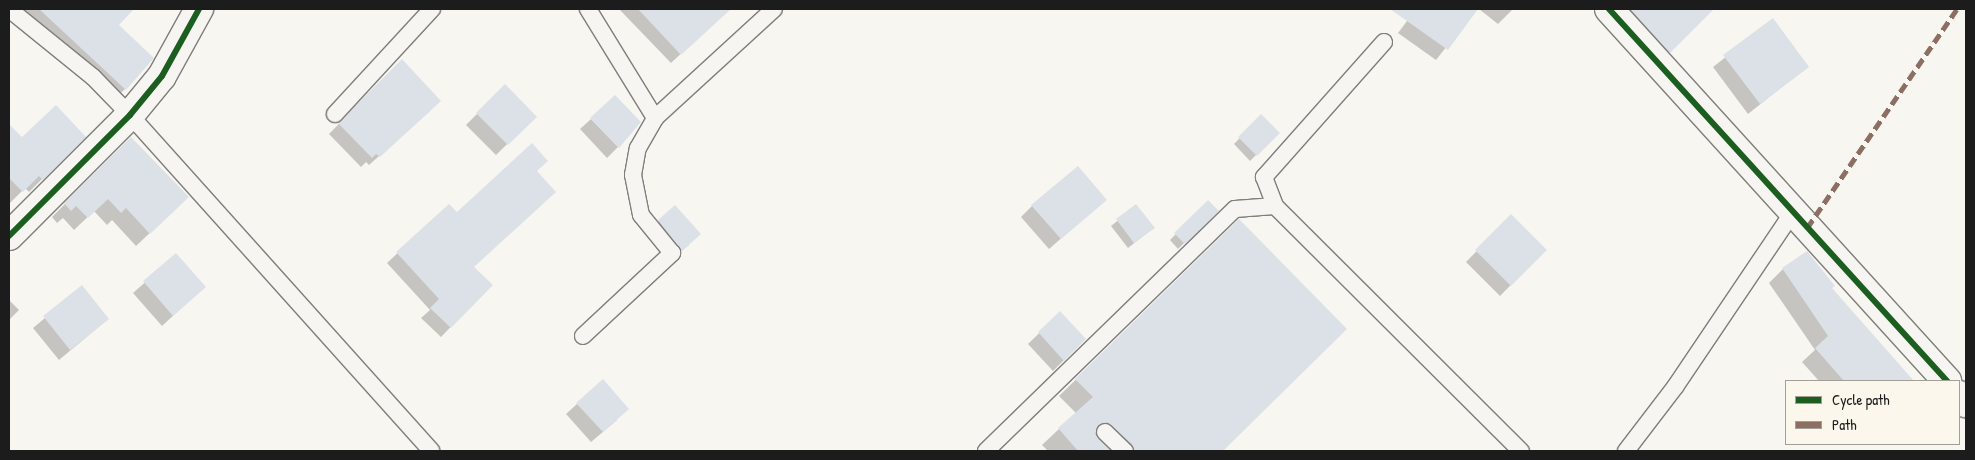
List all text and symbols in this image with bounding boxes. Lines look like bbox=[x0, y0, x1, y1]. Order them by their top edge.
legend bbox=[1785, 380, 1960, 445]
text: Cycle path bbox=[1832, 389, 1890, 410]
text: Path bbox=[1832, 414, 1857, 435]

